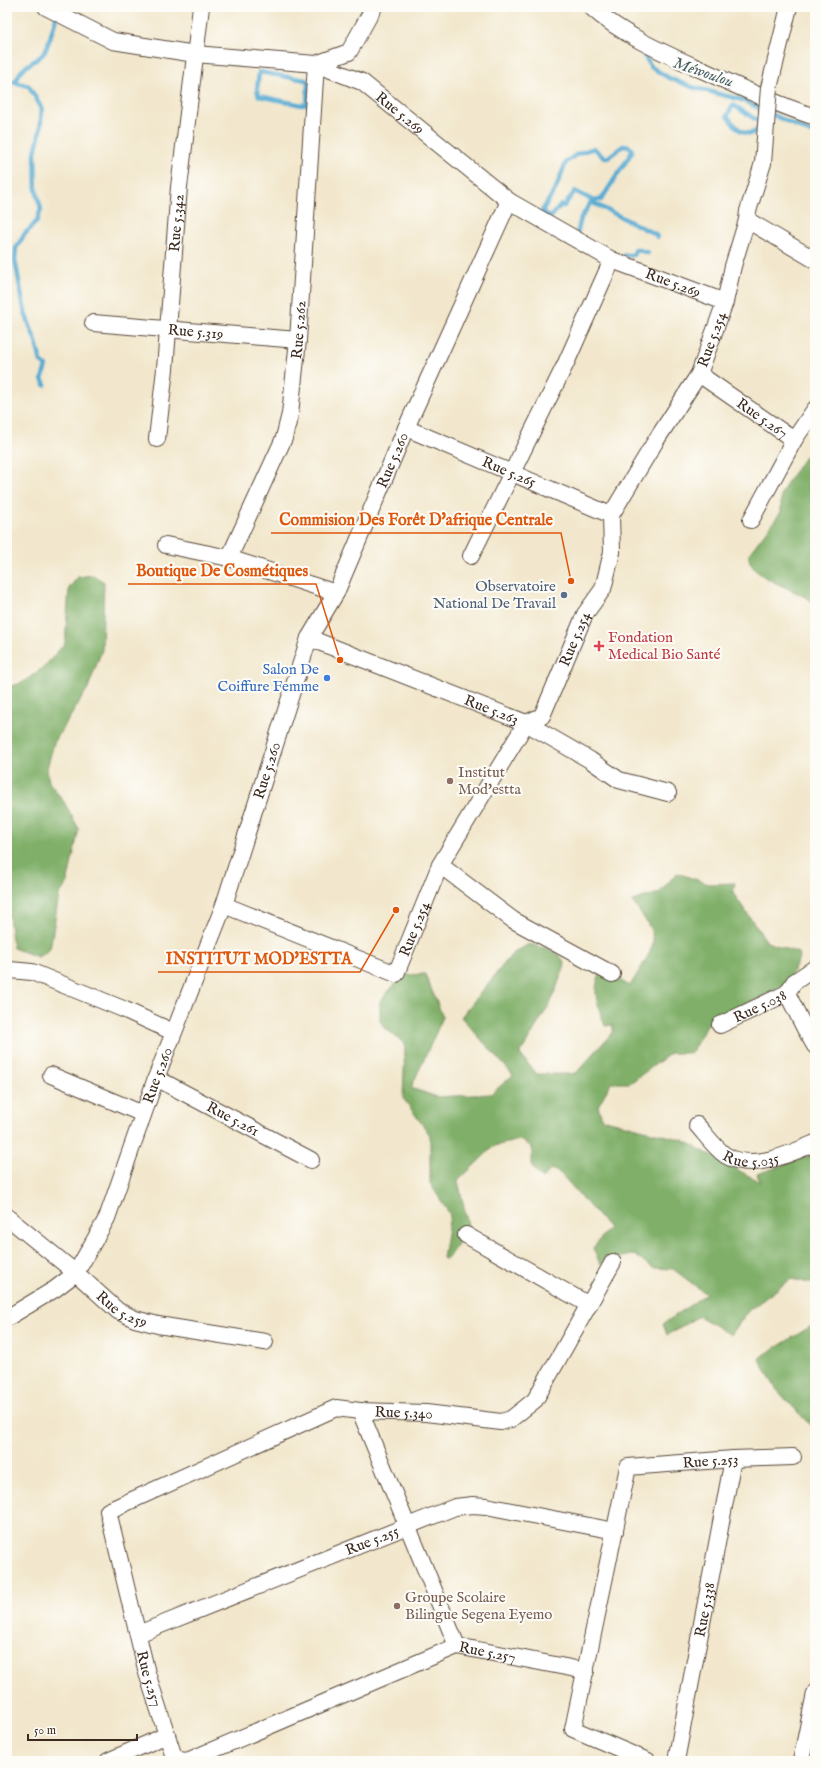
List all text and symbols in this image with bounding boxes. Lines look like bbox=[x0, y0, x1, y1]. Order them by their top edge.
water label: Méwoulou bbox=[670, 53, 736, 93]
street label: Rue 5.269 bbox=[372, 87, 429, 138]
street label: Rue 5.342 bbox=[165, 193, 188, 253]
street label: Rue 5.269 bbox=[643, 264, 704, 302]
street label: Rue 5.262 bbox=[287, 300, 310, 360]
street label: Rue 5.254 bbox=[693, 308, 730, 370]
street label: Rue 5.319 bbox=[167, 320, 224, 343]
street label: Rue 5.267 bbox=[733, 393, 792, 442]
street label: Rue 5.260 bbox=[372, 429, 413, 491]
street label: Rue 5.265 bbox=[479, 452, 539, 492]
callout: Commision Des Forêt D'afrique Centrale bbox=[271, 505, 561, 533]
text: Commision Des Forêt D'afrique Centrale bbox=[279, 511, 554, 531]
callout: Boutique De Cosmétiques bbox=[128, 556, 316, 584]
text: Boutique De Cosmétiques bbox=[136, 562, 308, 582]
place label: Observatoire National De Travail bbox=[433, 577, 557, 613]
marker: Observatoire National De Travail bbox=[559, 590, 569, 600]
street label: Rue 5.254 bbox=[555, 608, 595, 669]
place label: Fondation Medical Bio Santé bbox=[608, 628, 721, 664]
marker: Fondation Medical Bio Santé bbox=[593, 640, 605, 652]
place label: Salon De Coiffure Femme bbox=[218, 660, 319, 696]
marker: Salon De Coiffure Femme bbox=[322, 673, 332, 683]
street label: Rue 5.263 bbox=[462, 690, 521, 729]
street label: Rue 5.260 bbox=[249, 740, 285, 801]
place label: Institut Mod'estta bbox=[458, 763, 521, 799]
marker: Institut Mod'estta bbox=[445, 776, 455, 786]
street label: Rue 5.254 bbox=[395, 898, 434, 959]
callout: INSTITUT MOD'ESTTA bbox=[158, 944, 360, 972]
text: INSTITUT MOD'ESTTA bbox=[166, 950, 353, 970]
street label: Rue 5.038 bbox=[730, 985, 790, 1027]
street label: Rue 5.260 bbox=[138, 1044, 177, 1106]
street label: Rue 5.261 bbox=[203, 1097, 262, 1140]
street label: Rue 5.035 bbox=[719, 1146, 781, 1172]
street label: Rue 5.259 bbox=[92, 1287, 149, 1331]
street label: Rue 5.340 bbox=[374, 1402, 434, 1423]
street label: Rue 5.253 bbox=[682, 1449, 739, 1472]
street label: Rue 5.255 bbox=[342, 1521, 402, 1559]
street label: Rue 5.338 bbox=[690, 1581, 719, 1638]
place label: Groupe Scolaire Bilingue Segena Eyemo bbox=[405, 1588, 552, 1624]
marker: Groupe Scolaire Bilingue Segena Eyemo bbox=[392, 1601, 402, 1611]
street label: Rue 5.257 bbox=[457, 1637, 517, 1667]
street label: Rue 5.257 bbox=[132, 1649, 167, 1709]
scale bar bbox=[28, 1716, 137, 1742]
text: 50 m bbox=[34, 1723, 56, 1738]

